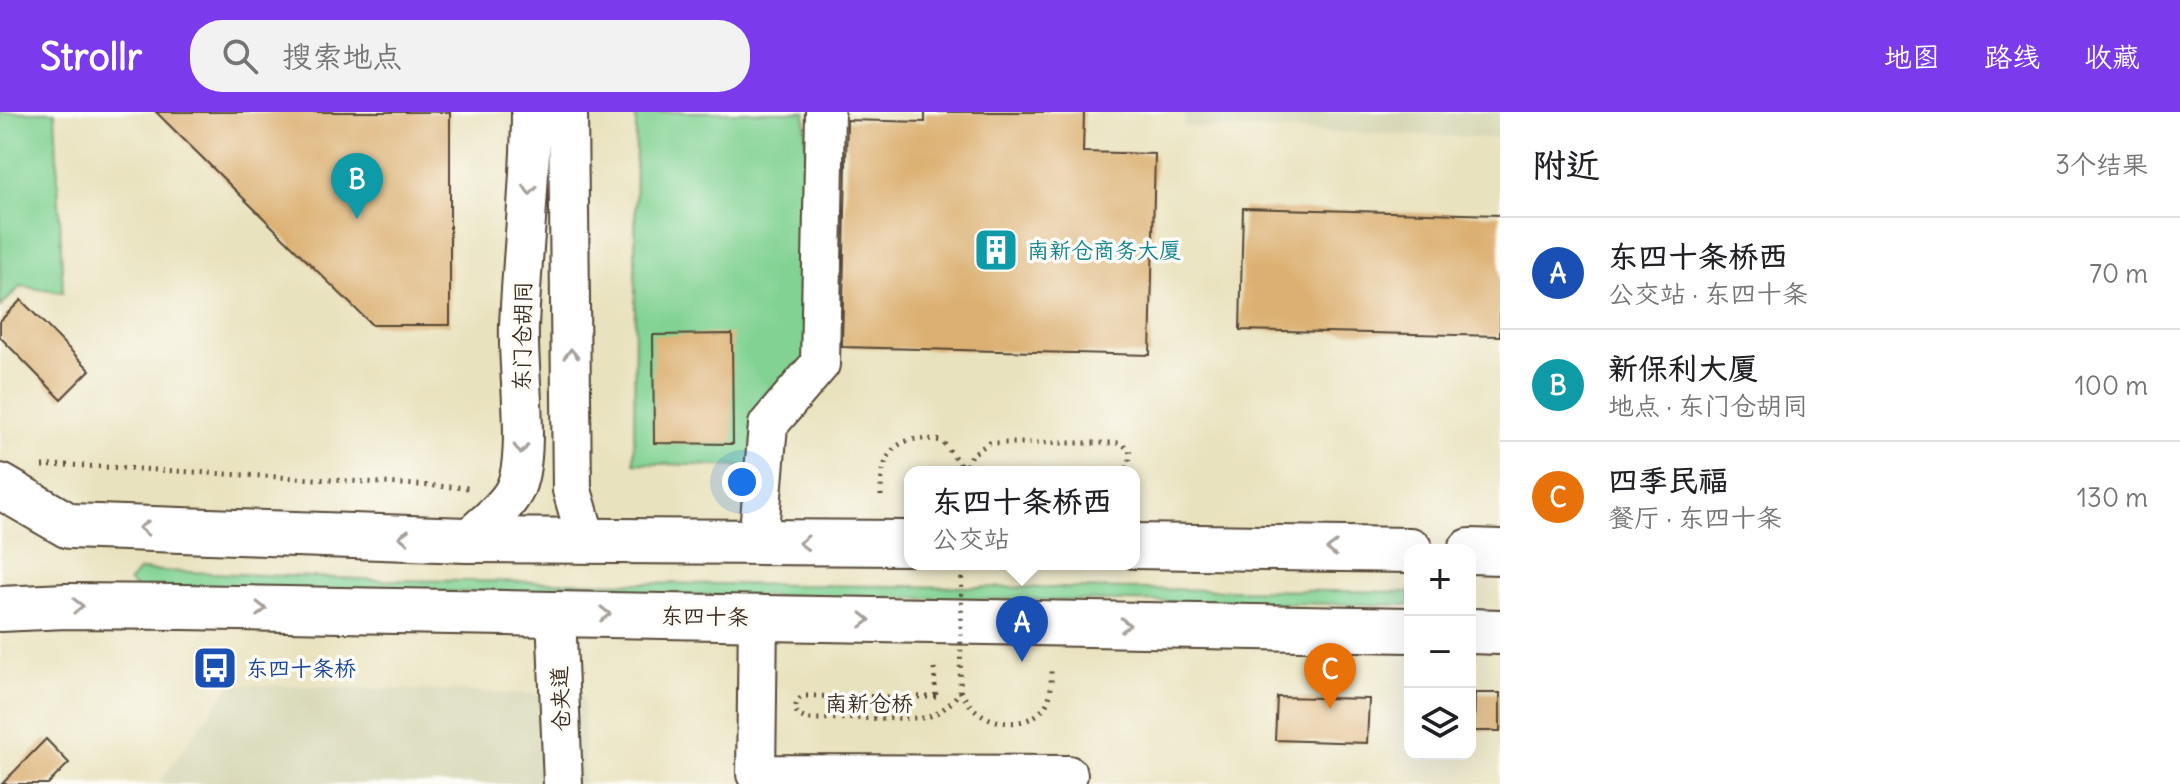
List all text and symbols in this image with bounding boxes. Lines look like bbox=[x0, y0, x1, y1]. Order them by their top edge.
search box bbox=[190, 20, 750, 92]
text: Strollr bbox=[40, 33, 142, 80]
icon: search bbox=[218, 34, 262, 78]
text: 搜索地点 bbox=[282, 37, 402, 75]
text: 地图 bbox=[1884, 39, 1940, 75]
text: 路线 bbox=[1984, 39, 2040, 75]
text: 收藏 bbox=[2084, 39, 2140, 75]
text: 附近 bbox=[1532, 143, 1600, 186]
text: 3个结果 bbox=[2055, 148, 2148, 181]
pin: B bbox=[331, 153, 383, 219]
one-way arrow bbox=[522, 184, 539, 197]
building icon: 南新仓商务大厦 bbox=[972, 226, 1020, 274]
place label: 南新仓商务大厦 bbox=[1027, 236, 1181, 264]
text: 东四十条桥西 bbox=[1608, 237, 1788, 275]
text: A bbox=[1550, 257, 1566, 290]
text: 70 m bbox=[2089, 257, 2148, 290]
text: 公交站 · 东四十条 bbox=[1608, 277, 1808, 310]
street label: 东门仓胡同 bbox=[507, 281, 537, 391]
one-way arrow bbox=[562, 347, 580, 360]
text: 新保利大厦 bbox=[1608, 349, 1758, 387]
text: B bbox=[1549, 369, 1567, 402]
text: 100 m bbox=[2074, 369, 2148, 402]
text: 地点 · 东门仓胡同 bbox=[1608, 389, 1808, 422]
one-way arrow bbox=[512, 443, 530, 456]
text: 四季民福 bbox=[1608, 461, 1728, 499]
your location bbox=[722, 462, 762, 502]
popup bbox=[904, 466, 1140, 570]
text: C bbox=[1549, 481, 1567, 514]
text: 130 m bbox=[2077, 481, 2148, 514]
text: 东四十条桥西 bbox=[932, 482, 1112, 520]
text: 餐厅 · 东四十条 bbox=[1608, 501, 1782, 534]
one-way arrow bbox=[137, 520, 150, 537]
text: 公交站 bbox=[932, 522, 1010, 555]
one-way arrow bbox=[397, 529, 410, 546]
one-way arrow bbox=[797, 534, 810, 552]
one-way arrow bbox=[1325, 540, 1338, 558]
map controls bbox=[1404, 544, 1476, 760]
button: + bbox=[1404, 544, 1476, 616]
pin: A bbox=[996, 596, 1048, 662]
one-way arrow bbox=[72, 597, 85, 615]
one-way arrow bbox=[255, 600, 268, 617]
street label: 东四十条 bbox=[661, 601, 749, 631]
one-way arrow bbox=[599, 606, 612, 623]
one-way arrow bbox=[859, 611, 872, 628]
one-way arrow bbox=[1119, 616, 1132, 633]
button: − bbox=[1404, 616, 1476, 688]
pin: C bbox=[1304, 643, 1356, 709]
bus stop icon: 东四十条桥 bbox=[191, 644, 239, 692]
place label: 东四十条桥 bbox=[246, 654, 356, 682]
street label: 仓夹道 bbox=[545, 666, 575, 732]
button: layers bbox=[1404, 688, 1476, 760]
street label: 南新仓桥 bbox=[825, 689, 913, 717]

